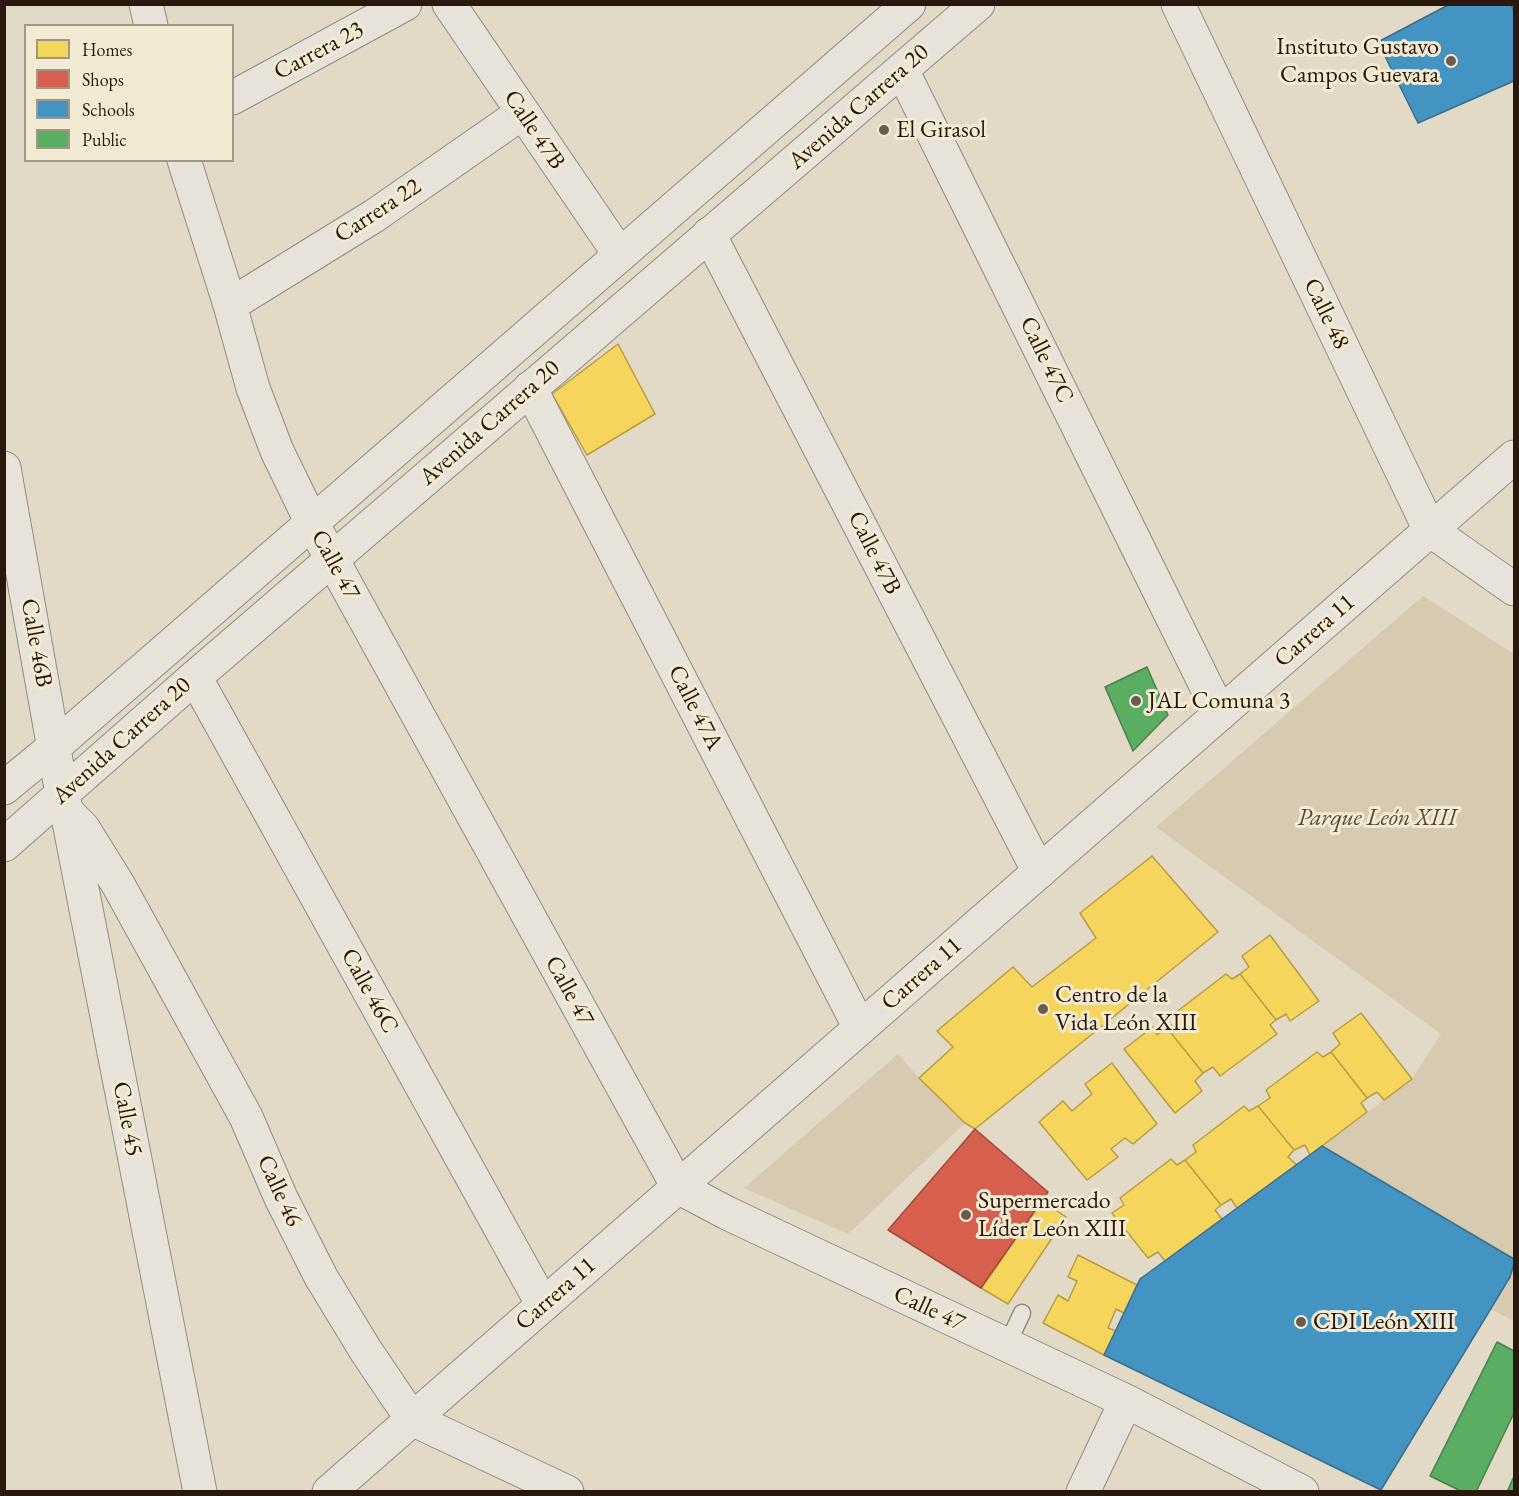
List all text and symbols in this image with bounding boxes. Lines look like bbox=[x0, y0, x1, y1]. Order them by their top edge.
street label: Carrera 23 bbox=[269, 15, 369, 87]
legend bbox=[24, 24, 234, 162]
place label: Instituto Gustavo Campos Guevara bbox=[1276, 33, 1439, 89]
text: Homes bbox=[82, 38, 132, 61]
street label: Avenida Carrera 20 bbox=[783, 38, 935, 176]
marker: Instituto Gustavo Campos Guevara bbox=[1444, 54, 1458, 68]
text: Shops bbox=[82, 68, 124, 91]
street label: Calle 47B bbox=[497, 85, 571, 175]
text: Schools bbox=[82, 98, 135, 121]
place label: El Girasol bbox=[896, 116, 986, 144]
marker: El Girasol bbox=[877, 123, 891, 137]
text: Public bbox=[82, 128, 126, 151]
street label: Carrera 22 bbox=[329, 172, 427, 250]
street label: Calle 48 bbox=[1297, 274, 1355, 354]
street label: Calle 47C bbox=[1013, 312, 1079, 408]
street label: Avenida Carrera 20 bbox=[414, 354, 566, 492]
street label: Calle 47B bbox=[841, 507, 907, 599]
street label: Calle 47 bbox=[304, 525, 366, 605]
street label: Carrera 11 bbox=[1269, 588, 1361, 674]
street label: Calle 46B bbox=[14, 596, 58, 690]
street label: Calle 47A bbox=[661, 661, 729, 755]
street label: Avenida Carrera 20 bbox=[47, 671, 197, 811]
place label: JAL Comuna 3 bbox=[1148, 687, 1290, 715]
marker: JAL Comuna 3 bbox=[1129, 694, 1143, 708]
park label: Parque León XIII bbox=[1298, 804, 1456, 832]
street label: Carrera 11 bbox=[876, 931, 968, 1017]
street label: Calle 46C bbox=[334, 944, 404, 1038]
street label: Calle 47 bbox=[538, 951, 600, 1031]
place label: Centro de la Vida León XIII bbox=[1055, 981, 1197, 1037]
marker: Centro de la Vida León XIII bbox=[1036, 1002, 1050, 1016]
street label: Calle 45 bbox=[106, 1079, 148, 1159]
street label: Calle 46 bbox=[250, 1151, 308, 1231]
place label: Supermercado Líder León XIII bbox=[978, 1187, 1126, 1243]
marker: Supermercado Líder León XIII bbox=[959, 1208, 973, 1222]
street label: Carrera 11 bbox=[510, 1251, 602, 1337]
street label: Calle 47 bbox=[889, 1280, 969, 1338]
place label: CDI León XIII bbox=[1313, 1308, 1455, 1336]
marker: CDI León XIII bbox=[1294, 1315, 1308, 1329]

